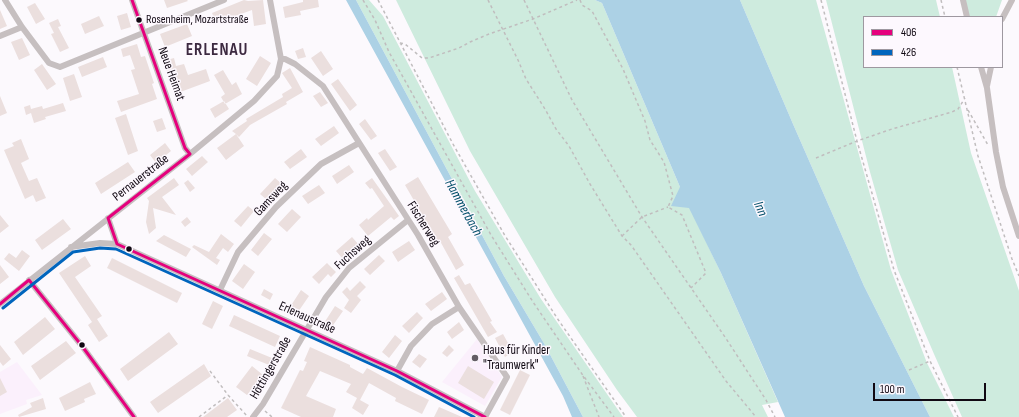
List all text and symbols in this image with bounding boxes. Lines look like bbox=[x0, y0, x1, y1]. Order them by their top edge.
place label: Rosenheim, Mozartstraße bbox=[146, 13, 249, 27]
marker: Rosenheim, Mozartstraße bbox=[134, 15, 144, 25]
legend bbox=[863, 16, 1003, 68]
text: 406 bbox=[901, 25, 917, 40]
district label: ERLENAU bbox=[186, 41, 248, 61]
street label: Neue Heimat bbox=[154, 45, 188, 103]
text: 426 bbox=[901, 45, 916, 60]
street label: Pernauerstraße bbox=[110, 151, 172, 205]
water label: Hammerbach bbox=[441, 177, 485, 239]
street label: Gamsweg bbox=[251, 178, 291, 220]
street label: Fischerweg bbox=[403, 199, 443, 249]
water label: Inn bbox=[749, 199, 771, 219]
street label: Fuchsweg bbox=[332, 233, 374, 273]
unlabelled marker bbox=[124, 244, 134, 254]
street label: Erlenaustraße bbox=[276, 299, 338, 337]
street label: Höttingerstraße bbox=[247, 334, 295, 402]
unlabelled marker bbox=[77, 340, 87, 350]
place label: Haus für Kinder "Traumwerk" bbox=[483, 343, 550, 374]
marker: Haus für Kinder "Traumwerk" bbox=[470, 353, 480, 363]
scale bar bbox=[875, 375, 988, 401]
text: 100 m bbox=[880, 382, 905, 397]

